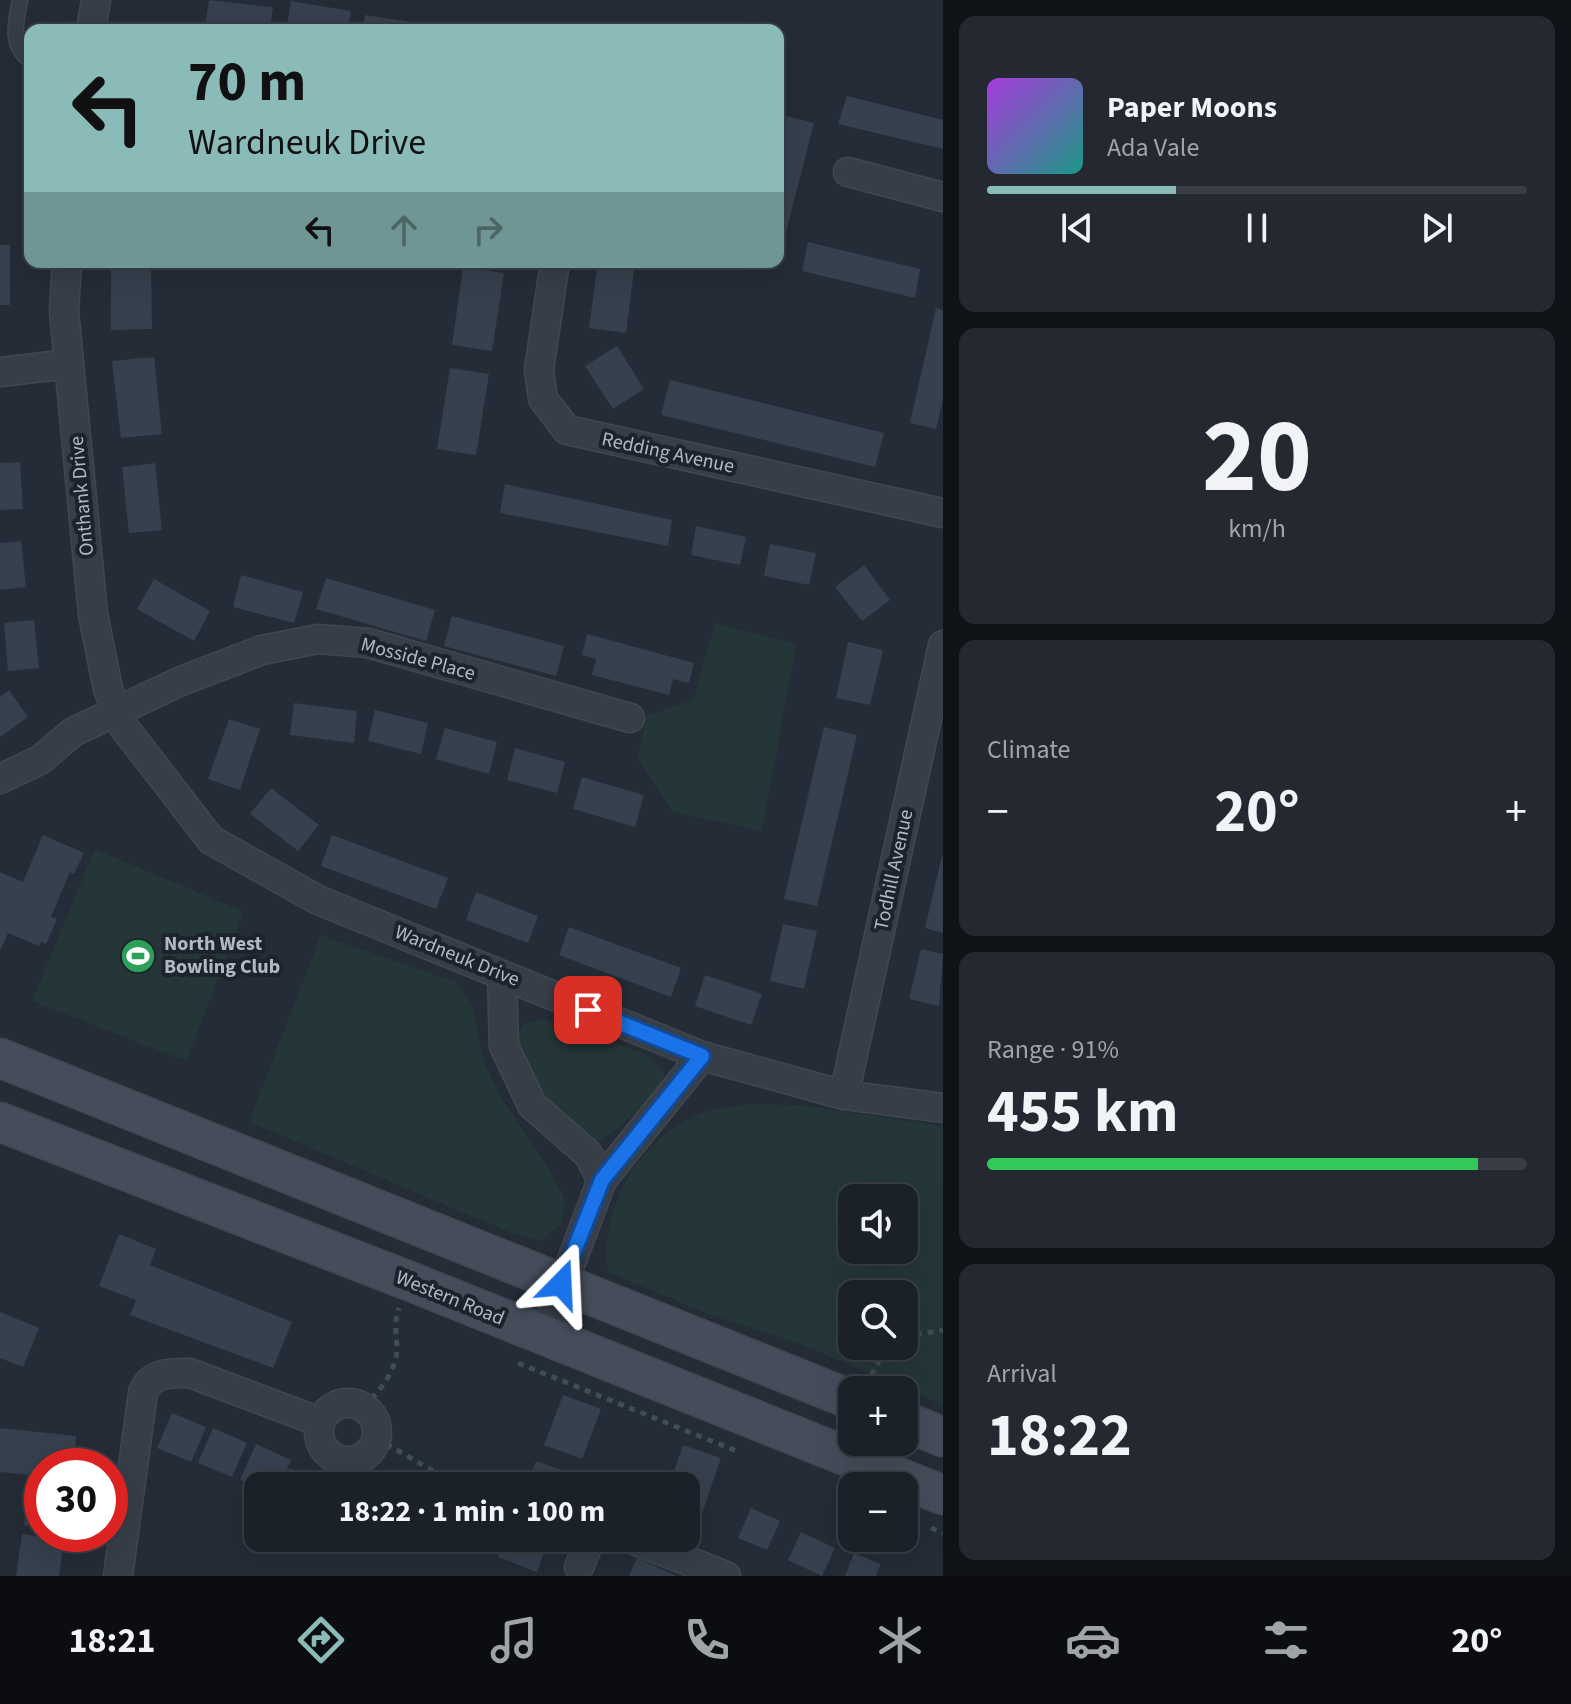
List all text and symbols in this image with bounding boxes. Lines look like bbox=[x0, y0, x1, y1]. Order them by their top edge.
text: 70 m bbox=[188, 43, 306, 122]
icon: left bbox=[56, 56, 160, 160]
text: Paper Moons bbox=[1107, 86, 1277, 129]
text: Wardneuk Drive bbox=[188, 117, 426, 168]
text: Ada Vale bbox=[1107, 129, 1199, 166]
icon: previous bbox=[1055, 206, 1099, 250]
icon: pause bbox=[1235, 206, 1279, 250]
icon: next bbox=[1415, 206, 1459, 250]
icon: left bbox=[298, 208, 342, 252]
icon: ahead bbox=[382, 208, 426, 252]
icon: right bbox=[466, 208, 510, 252]
text: 20 bbox=[1202, 384, 1312, 532]
street label: Redding Avenue bbox=[599, 425, 737, 481]
street label: Onthank Drive bbox=[63, 435, 101, 557]
text: km/h bbox=[1228, 510, 1286, 547]
street label: Mosside Place bbox=[358, 630, 478, 688]
text: Climate bbox=[987, 731, 1071, 768]
text: 20° bbox=[1214, 770, 1300, 855]
text: − bbox=[987, 781, 1009, 844]
text: + bbox=[1505, 781, 1527, 844]
street label: Todhill Avenue bbox=[868, 807, 920, 933]
street label: Wardneuk Drive bbox=[390, 918, 524, 994]
place label: North West Bowling Club bbox=[164, 930, 280, 981]
sports icon: North West Bowling Club bbox=[119, 937, 157, 975]
pin bbox=[554, 976, 622, 1044]
icon: arrive bbox=[566, 988, 610, 1032]
text: Range · 91% bbox=[987, 1031, 1119, 1068]
text: 455 km bbox=[987, 1070, 1178, 1155]
map controls bbox=[838, 1184, 918, 1552]
button: sound bbox=[838, 1184, 918, 1264]
position arrow bbox=[519, 1242, 603, 1326]
street label: Western Road bbox=[392, 1264, 508, 1332]
button: search bbox=[838, 1280, 918, 1360]
text: Arrival bbox=[987, 1355, 1057, 1392]
button: + bbox=[838, 1376, 918, 1456]
text: 18:22 bbox=[987, 1394, 1132, 1479]
speed limit sign: 30 bbox=[24, 1448, 128, 1552]
button: − bbox=[838, 1472, 918, 1552]
text: 18:22 · 1 min · 100 m bbox=[339, 1490, 605, 1533]
icon: directions bbox=[293, 1612, 349, 1668]
icon: music bbox=[486, 1612, 542, 1668]
icon: phone bbox=[679, 1612, 735, 1668]
icon: climate bbox=[872, 1612, 928, 1668]
icon: car bbox=[1065, 1612, 1121, 1668]
icon: filters bbox=[1258, 1612, 1314, 1668]
text: 18:21 bbox=[69, 1615, 155, 1666]
text: 20° bbox=[1451, 1615, 1502, 1666]

